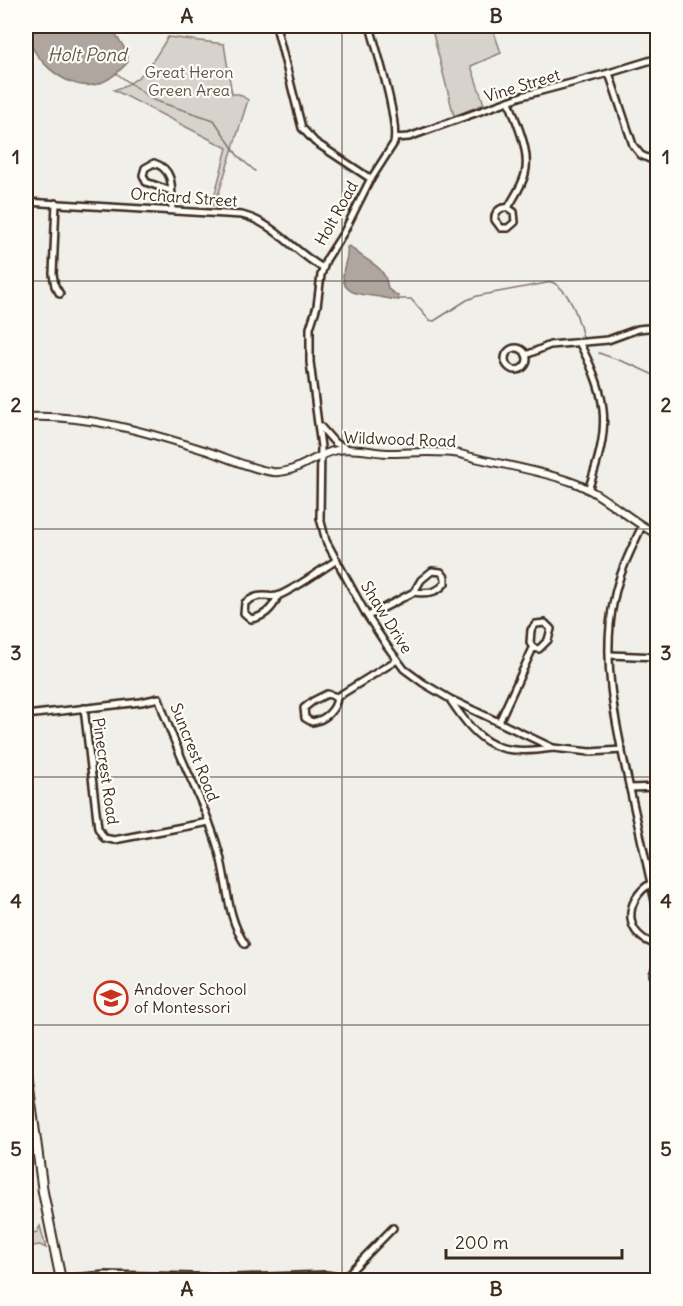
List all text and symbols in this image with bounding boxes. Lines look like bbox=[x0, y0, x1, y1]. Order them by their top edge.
text: A bbox=[181, 3, 194, 28]
text: B bbox=[489, 3, 503, 28]
water label: Holt Pond bbox=[48, 43, 129, 66]
park label: Great Heron Green Area bbox=[144, 62, 234, 100]
street label: Vine Street bbox=[482, 64, 563, 106]
text: 1 bbox=[12, 144, 20, 169]
text: 1 bbox=[662, 144, 670, 169]
street label: Holt Road bbox=[310, 177, 362, 249]
street label: Orchard Street bbox=[130, 183, 239, 211]
text: 2 bbox=[11, 392, 22, 417]
text: 2 bbox=[661, 392, 672, 417]
street label: Wildwood Road bbox=[343, 427, 457, 451]
street label: Shaw Drive bbox=[357, 577, 417, 657]
text: 3 bbox=[10, 640, 22, 665]
text: 3 bbox=[660, 640, 672, 665]
street label: Suncrest Road bbox=[166, 700, 224, 804]
street label: Pinecrest Road bbox=[89, 716, 123, 826]
text: 4 bbox=[10, 888, 22, 913]
text: 4 bbox=[660, 888, 672, 913]
place label: Andover School of Montessori bbox=[134, 979, 247, 1017]
school or university icon: Andover School of Montessori bbox=[93, 980, 129, 1016]
text: 5 bbox=[10, 1136, 22, 1161]
text: 5 bbox=[660, 1136, 672, 1161]
scale bar bbox=[446, 1222, 622, 1260]
text: 200 m bbox=[455, 1231, 509, 1254]
text: A bbox=[181, 1276, 194, 1301]
text: B bbox=[489, 1276, 503, 1301]

